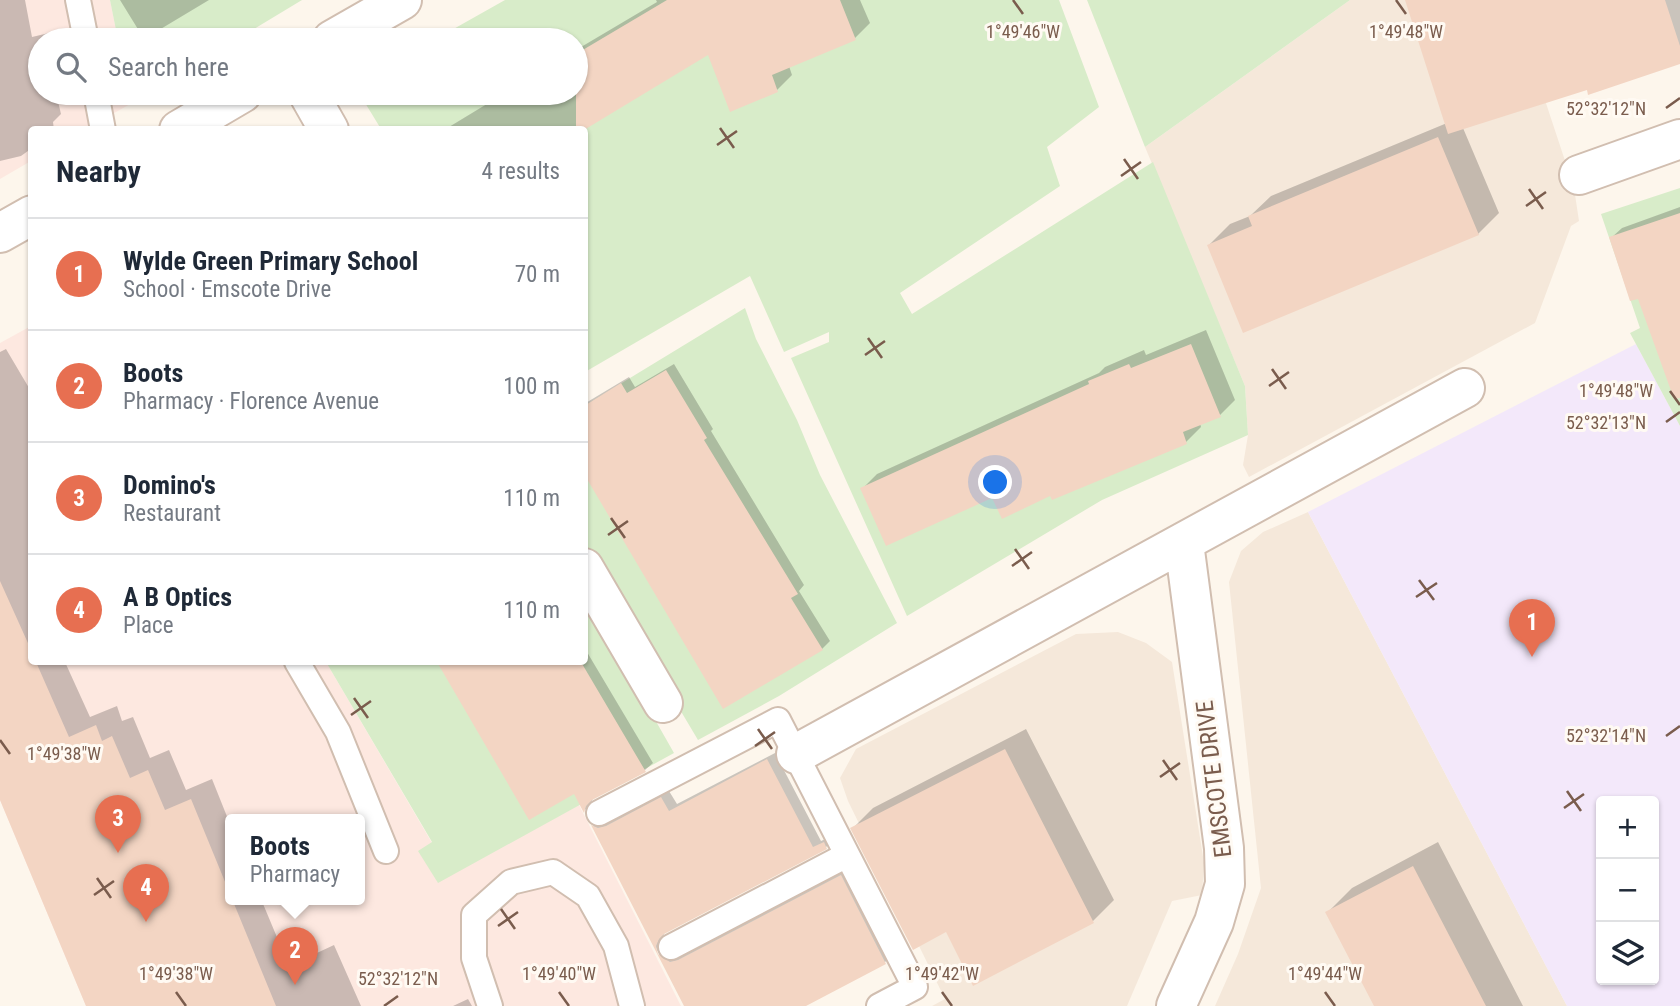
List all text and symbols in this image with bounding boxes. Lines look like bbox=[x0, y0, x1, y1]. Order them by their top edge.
text: 1°49'46"W bbox=[986, 21, 1060, 42]
text: 1°49'48"W bbox=[1369, 21, 1443, 42]
search box bbox=[28, 28, 588, 105]
icon: search bbox=[52, 48, 90, 86]
text: Search here bbox=[108, 52, 229, 82]
text: 52°32'12"N bbox=[1566, 98, 1646, 119]
text: Nearby bbox=[56, 154, 141, 189]
text: 4 results bbox=[482, 158, 560, 185]
text: Wylde Green Primary School bbox=[123, 246, 418, 276]
text: 1 bbox=[73, 261, 85, 288]
text: 70 m bbox=[515, 261, 560, 288]
text: School · Emscote Drive bbox=[123, 276, 331, 303]
text: Boots bbox=[123, 358, 183, 388]
text: 2 bbox=[73, 373, 85, 400]
text: 100 m bbox=[503, 373, 560, 400]
text: 1°49'48"W bbox=[1579, 380, 1653, 401]
text: Pharmacy · Florence Avenue bbox=[123, 388, 379, 415]
text: 52°32'13"N bbox=[1566, 412, 1646, 433]
your location bbox=[978, 465, 1012, 499]
text: Domino's bbox=[123, 470, 216, 500]
text: 3 bbox=[73, 485, 85, 512]
text: 110 m bbox=[503, 485, 560, 512]
text: Restaurant bbox=[123, 500, 221, 527]
text: A B Optics bbox=[123, 582, 232, 612]
text: 4 bbox=[73, 597, 85, 624]
text: 110 m bbox=[503, 597, 560, 624]
pin: 1 bbox=[1509, 599, 1555, 657]
text: Place bbox=[123, 612, 173, 639]
street label: EMSCOTE DRIVE bbox=[1190, 699, 1238, 859]
text: 52°32'14"N bbox=[1566, 725, 1646, 746]
text: 1°49'38"W bbox=[27, 743, 101, 764]
pin: 3 bbox=[95, 795, 141, 853]
map controls bbox=[1596, 796, 1659, 985]
button: + bbox=[1596, 796, 1659, 859]
popup bbox=[225, 814, 365, 905]
text: Boots bbox=[250, 831, 310, 861]
button: − bbox=[1596, 859, 1659, 922]
text: Pharmacy bbox=[250, 861, 340, 888]
pin: 4 bbox=[123, 864, 169, 922]
button: layers bbox=[1596, 922, 1659, 985]
pin: 2 bbox=[272, 927, 318, 985]
text: 1°49'38"W bbox=[139, 963, 213, 984]
text: 1°49'40"W bbox=[522, 963, 596, 984]
text: 1°49'42"W bbox=[905, 963, 979, 984]
text: 1°49'44"W bbox=[1288, 963, 1362, 984]
text: 52°32'12"N bbox=[358, 968, 438, 989]

